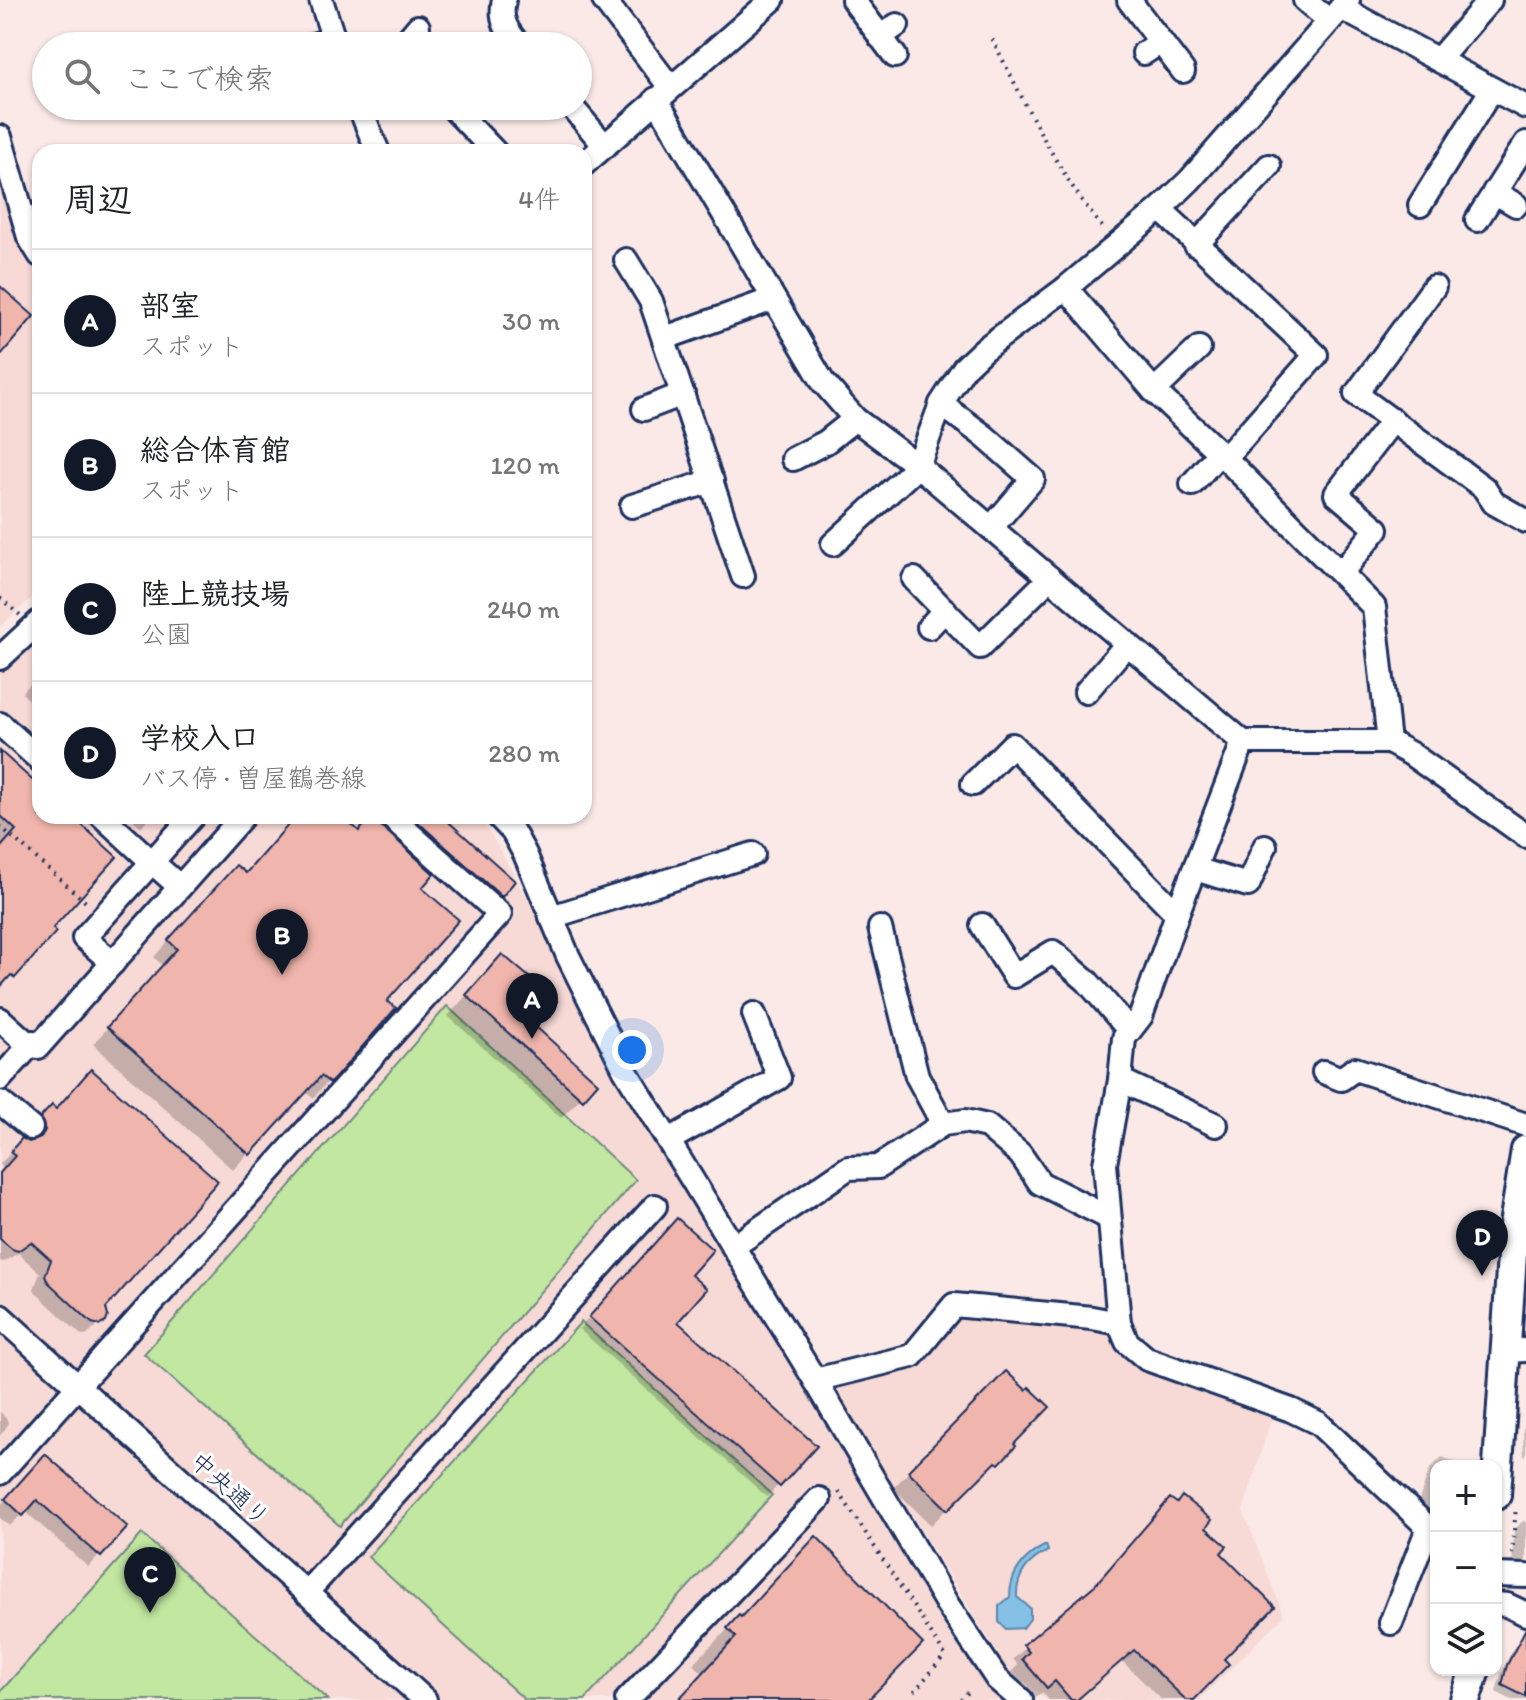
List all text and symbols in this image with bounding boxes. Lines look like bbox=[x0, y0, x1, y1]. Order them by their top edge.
search box bbox=[32, 32, 592, 120]
icon: search bbox=[60, 54, 104, 98]
text: ここで検索 bbox=[124, 60, 274, 97]
text: 周辺 bbox=[64, 179, 132, 220]
text: 4件 bbox=[518, 183, 560, 215]
text: 部室 bbox=[140, 287, 200, 324]
text: A bbox=[82, 305, 98, 337]
text: 30 m bbox=[502, 305, 560, 337]
text: スポット bbox=[140, 330, 244, 362]
text: 総合体育館 bbox=[140, 431, 290, 468]
text: B bbox=[82, 449, 98, 481]
text: 120 m bbox=[491, 449, 560, 481]
text: スポット bbox=[140, 474, 244, 506]
text: 陸上競技場 bbox=[140, 575, 290, 612]
text: C bbox=[82, 593, 98, 625]
text: 240 m bbox=[487, 593, 560, 625]
text: 公園 bbox=[140, 618, 192, 650]
text: 学校入口 bbox=[140, 719, 260, 756]
text: D bbox=[81, 737, 99, 769]
text: 280 m bbox=[488, 737, 560, 769]
text: バス停 · 曽屋鶴巻線 bbox=[140, 762, 366, 794]
pin: B bbox=[256, 909, 308, 975]
pin: A bbox=[506, 973, 558, 1039]
your location bbox=[612, 1030, 652, 1070]
pin: D bbox=[1456, 1210, 1508, 1276]
street label: 中央通り bbox=[185, 1446, 276, 1532]
map controls bbox=[1430, 1460, 1502, 1676]
button: + bbox=[1430, 1460, 1502, 1532]
button: − bbox=[1430, 1532, 1502, 1604]
pin: C bbox=[124, 1547, 176, 1613]
button: layers bbox=[1430, 1604, 1502, 1676]

